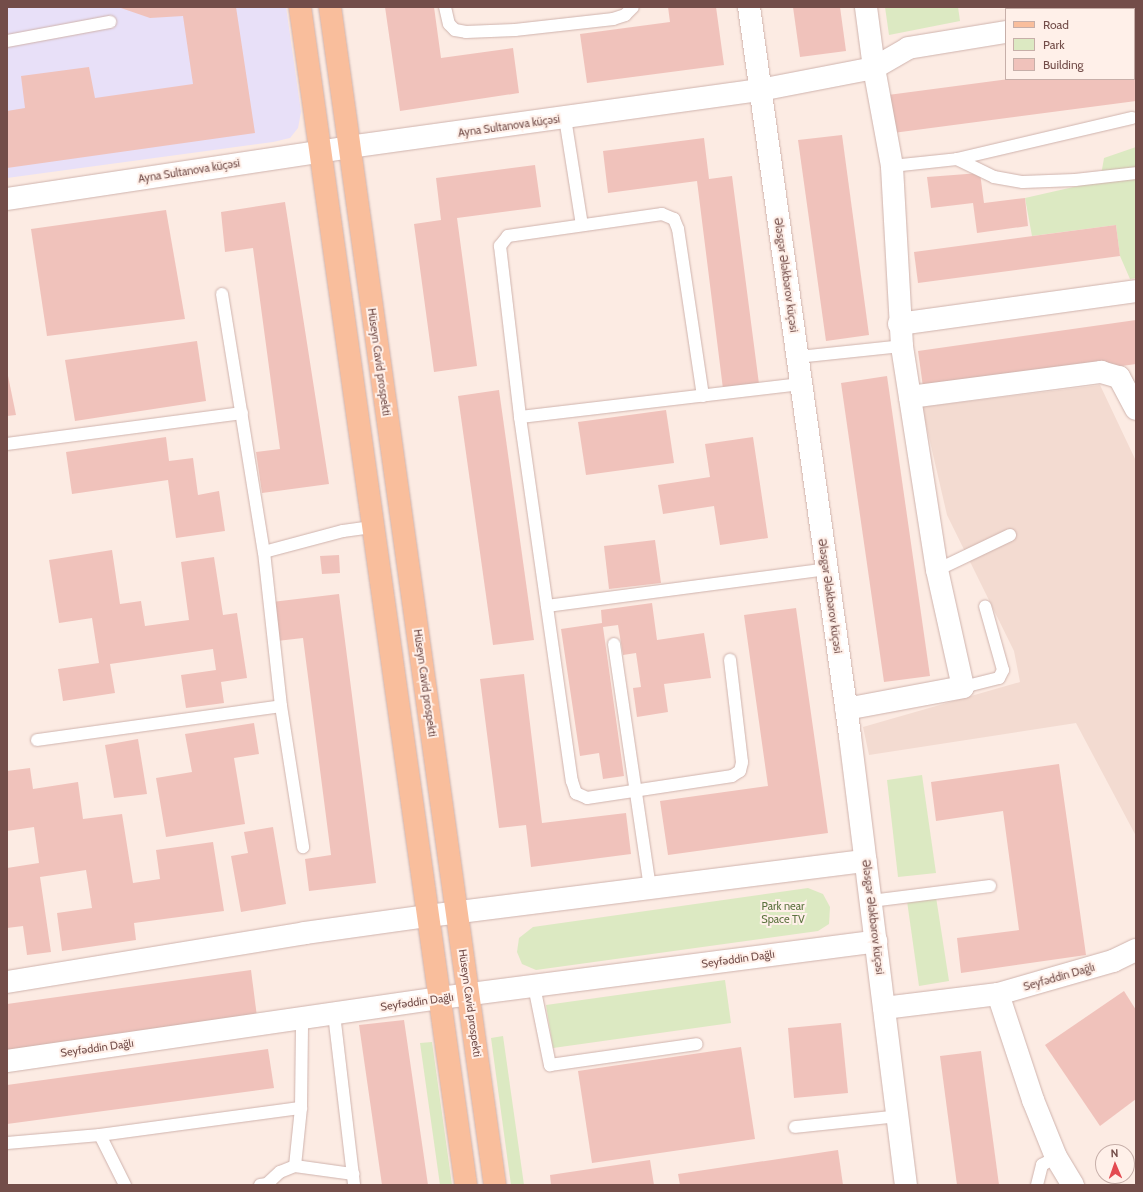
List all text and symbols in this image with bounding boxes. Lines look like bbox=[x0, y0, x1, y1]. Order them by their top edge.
legend bbox=[1005, 8, 1135, 80]
text: Road bbox=[1043, 17, 1069, 32]
text: Park bbox=[1043, 37, 1065, 52]
text: Building bbox=[1043, 57, 1084, 72]
street label: Ayna Sultanova küçəsi bbox=[457, 112, 561, 140]
street label: Ayna Sultanova küçəsi bbox=[137, 156, 241, 186]
street label: Ələsgər Ələkbərov küçəsi bbox=[771, 217, 801, 333]
street label: Hüseyn Cavid prospekti bbox=[365, 307, 393, 417]
street label: Ələsgər Ələkbərov küçəsi bbox=[815, 538, 845, 654]
street label: Hüseyn Cavid prospekti bbox=[411, 628, 439, 738]
street label: Ələsgər Ələkbərov küçəsi bbox=[859, 859, 887, 975]
park label: Park near Space TV bbox=[761, 900, 805, 926]
street label: Seyfəddin Dağlı bbox=[701, 947, 775, 971]
street label: Hüseyn Cavid prospekti bbox=[456, 948, 484, 1058]
street label: Seyfəddin Dağlı bbox=[1022, 961, 1096, 993]
street label: Seyfəddin Dağlı bbox=[380, 990, 454, 1014]
street label: Seyfəddin Dağlı bbox=[60, 1036, 134, 1060]
north arrow bbox=[1095, 1144, 1135, 1184]
text: N bbox=[1110, 1146, 1119, 1160]

